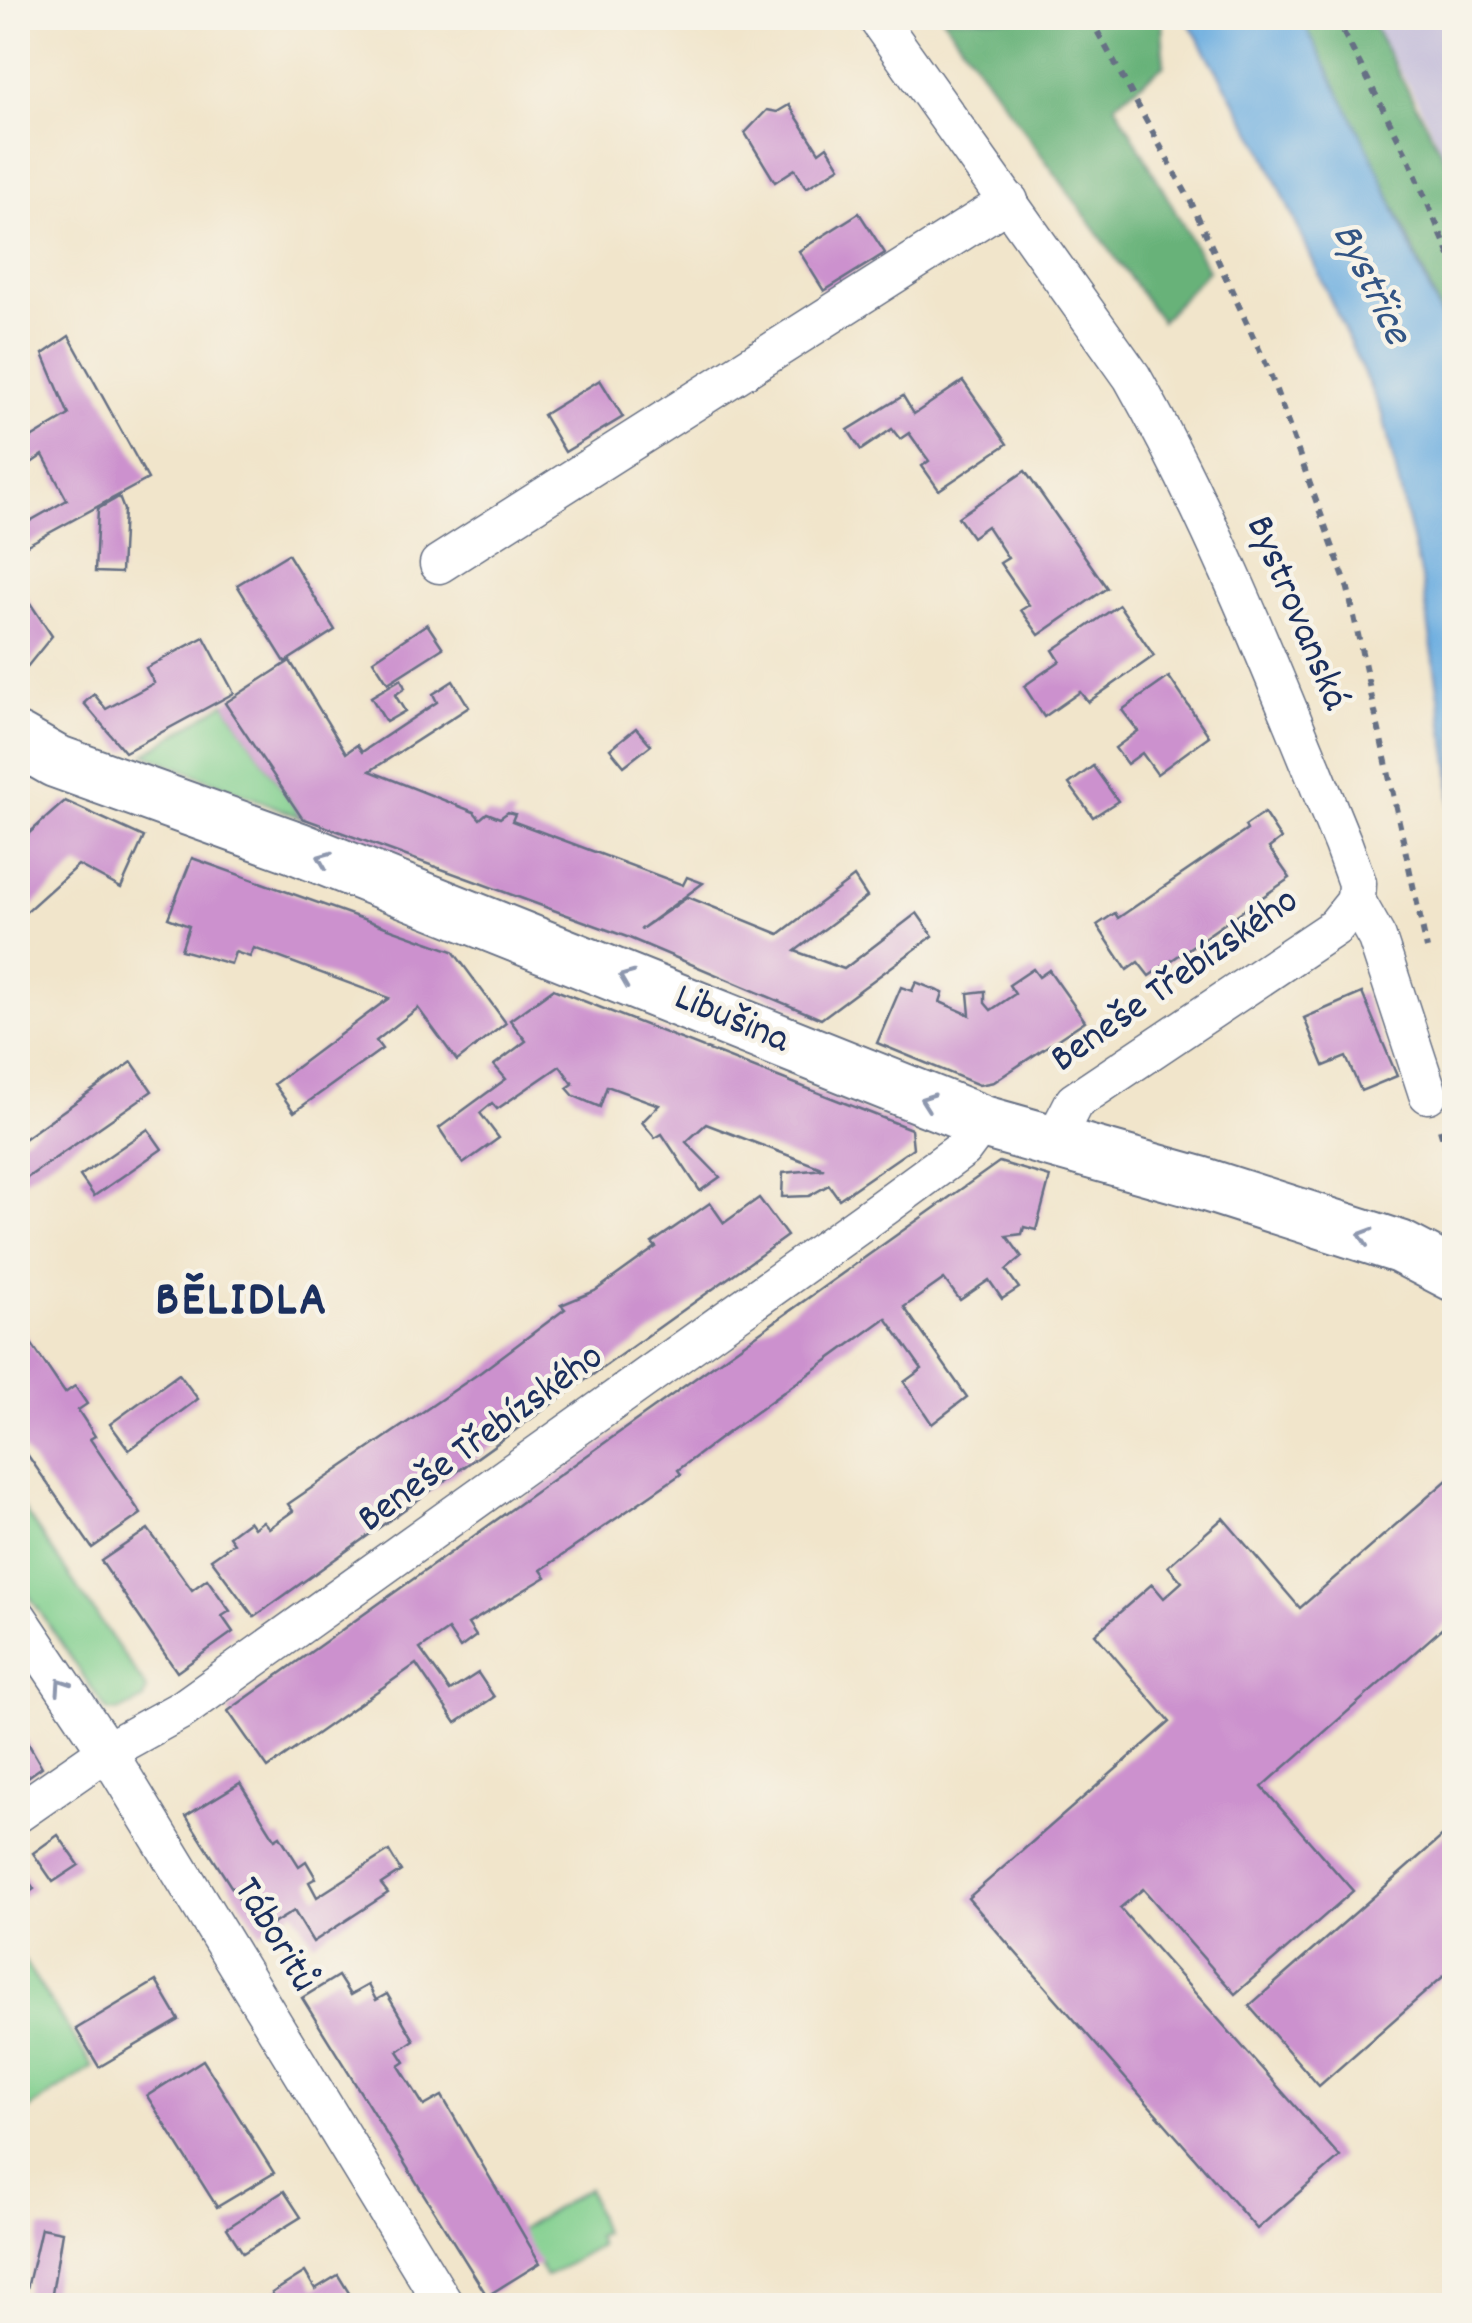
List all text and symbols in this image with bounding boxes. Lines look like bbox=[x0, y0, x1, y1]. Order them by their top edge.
water label: Bystřice bbox=[1314, 214, 1425, 358]
street label: Bystrovanská bbox=[1228, 508, 1362, 720]
one-way arrow bbox=[316, 851, 334, 871]
street label: Beneše Třebízského bbox=[1040, 875, 1312, 1089]
one-way arrow bbox=[619, 970, 636, 990]
street label: Libušina bbox=[665, 971, 799, 1071]
one-way arrow bbox=[920, 1092, 937, 1113]
one-way arrow bbox=[1358, 1227, 1375, 1248]
district label: BĚLIDLA bbox=[155, 1267, 329, 1339]
street label: Beneše Třebízského bbox=[347, 1331, 617, 1549]
one-way arrow bbox=[56, 1677, 75, 1695]
street label: Táboritů bbox=[216, 1868, 330, 2004]

